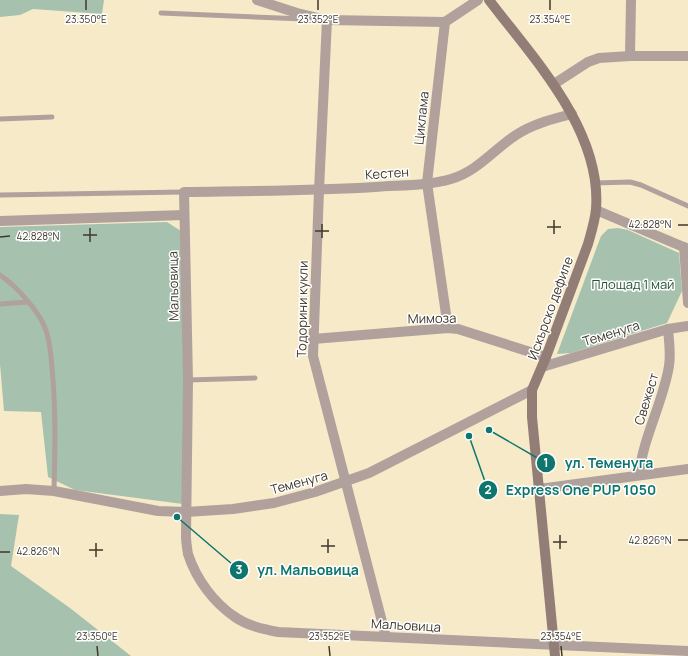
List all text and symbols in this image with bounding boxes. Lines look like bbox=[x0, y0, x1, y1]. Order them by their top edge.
text: 23.350°E bbox=[65, 12, 107, 26]
text: 23.352°E bbox=[298, 12, 339, 26]
text: 23.354°E bbox=[529, 12, 571, 26]
street label: Циклама bbox=[409, 90, 433, 146]
street label: Кестен bbox=[365, 162, 409, 184]
text: 42.828°N bbox=[629, 217, 672, 231]
text: 42.828°N bbox=[17, 229, 60, 243]
street label: Мальовица bbox=[163, 251, 183, 321]
street label: Искърско дефиле bbox=[523, 254, 577, 362]
street label: Тодорини кукли bbox=[292, 260, 312, 358]
park label: Площад 1 май bbox=[591, 275, 675, 293]
street label: Мимоза bbox=[408, 309, 456, 327]
street label: Теменуга bbox=[580, 316, 642, 350]
street label: Свежест bbox=[630, 370, 663, 427]
callout: ул. Теменуга bbox=[536, 450, 661, 476]
text: ул. Теменуга bbox=[565, 453, 653, 472]
text: 1 bbox=[543, 454, 549, 471]
street label: Теменуга bbox=[268, 466, 330, 498]
callout: Express One PUP 1050 bbox=[478, 477, 664, 503]
text: Express One PUP 1050 bbox=[506, 480, 656, 499]
text: 2 bbox=[484, 481, 492, 498]
text: 42.826°N bbox=[628, 533, 672, 547]
text: 42.826°N bbox=[16, 544, 60, 558]
callout: ул. Мальовица bbox=[229, 557, 367, 583]
text: ул. Мальовица bbox=[257, 560, 359, 579]
text: 3 bbox=[236, 561, 243, 578]
street label: Мальовица bbox=[371, 614, 441, 636]
text: 23.350°E bbox=[76, 629, 118, 643]
text: 23.352°E bbox=[309, 629, 350, 643]
text: 23.354°E bbox=[540, 629, 582, 643]

